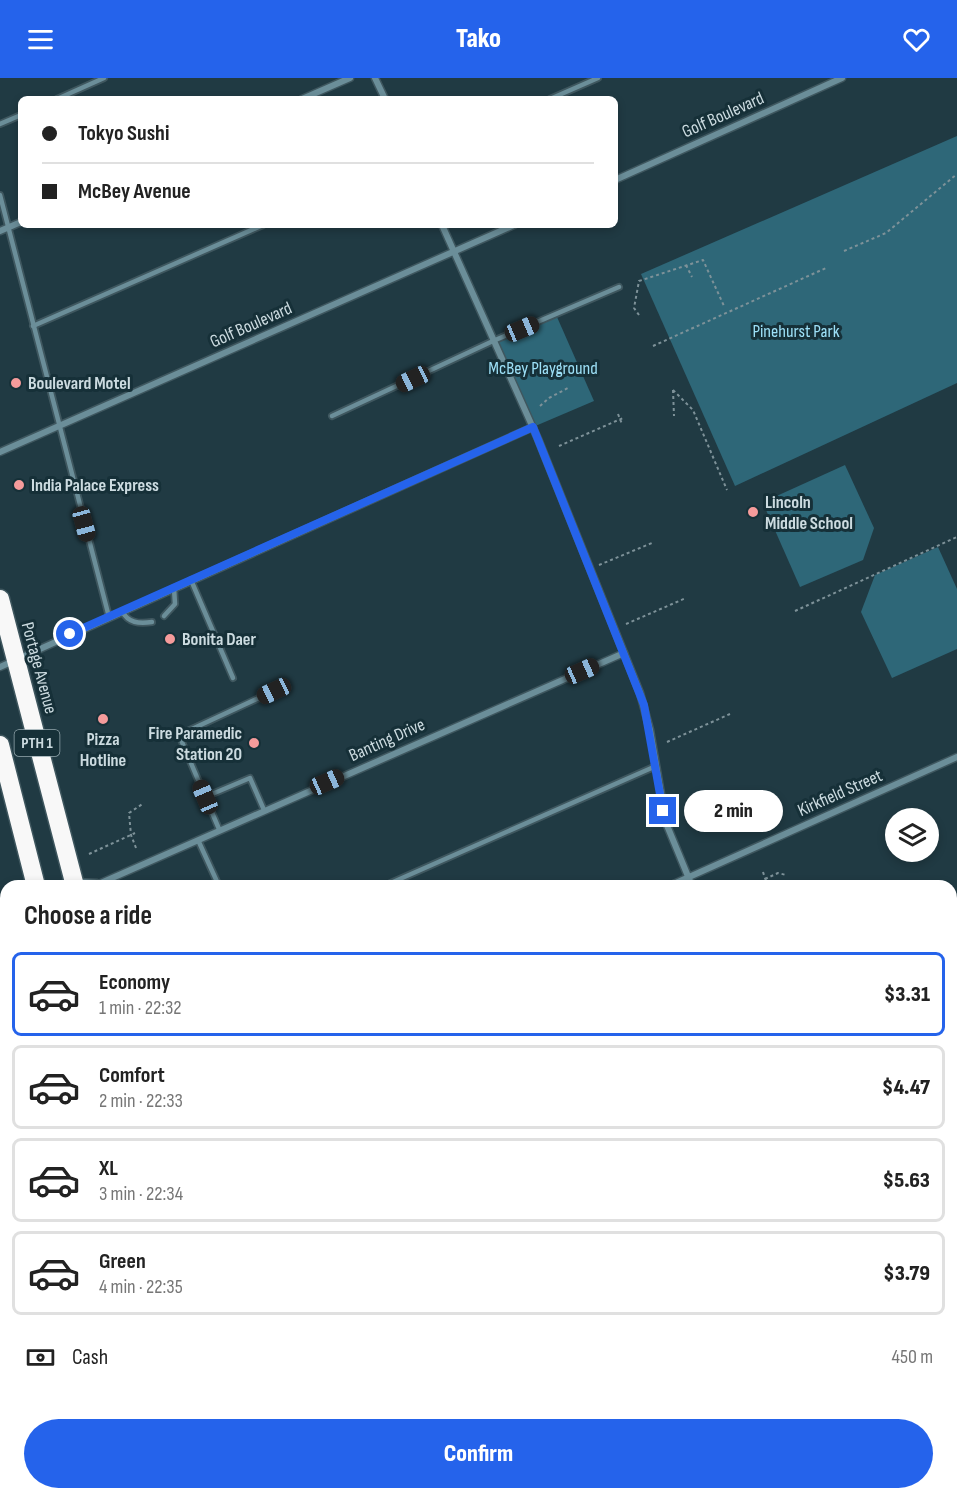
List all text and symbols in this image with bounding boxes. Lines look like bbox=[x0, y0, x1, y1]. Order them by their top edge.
icon: menu bbox=[24, 23, 57, 56]
text: Tako bbox=[456, 23, 501, 55]
icon: heart bbox=[900, 23, 933, 56]
street label: Golf Boulevard bbox=[679, 88, 767, 142]
text: Tokyo Sushi bbox=[78, 120, 169, 147]
text: McBey Avenue bbox=[78, 178, 191, 205]
street label: Golf Boulevard bbox=[207, 298, 295, 352]
car bbox=[502, 314, 542, 344]
park label: Pinehurst Park bbox=[752, 321, 840, 342]
park label: McBey Playground bbox=[488, 358, 598, 379]
car bbox=[393, 363, 433, 395]
place label: Boulevard Motel bbox=[28, 373, 131, 394]
marker: Boulevard Motel bbox=[9, 376, 23, 390]
place label: India Palace Express bbox=[31, 475, 159, 496]
marker: India Palace Express bbox=[12, 478, 26, 492]
place label: Lincoln Middle School bbox=[765, 492, 853, 534]
car bbox=[71, 504, 97, 544]
marker: Lincoln Middle School bbox=[746, 505, 760, 519]
street label: Portage Avenue bbox=[17, 620, 61, 716]
route start bbox=[56, 620, 83, 647]
place label: Bonita Daer bbox=[182, 629, 256, 650]
marker: Bonita Daer bbox=[163, 632, 177, 646]
car bbox=[562, 655, 602, 687]
car bbox=[254, 675, 294, 707]
marker: Pizza Hotline bbox=[96, 712, 110, 726]
street label: Banting Drive bbox=[346, 714, 428, 766]
place label: Fire Paramedic Station 20 bbox=[148, 723, 242, 765]
place label: Pizza Hotline bbox=[80, 729, 126, 771]
road number: PTH 1 bbox=[15, 730, 60, 756]
marker: Fire Paramedic Station 20 bbox=[247, 736, 261, 750]
street label: Kirkfield Street bbox=[794, 765, 886, 821]
car bbox=[307, 766, 347, 798]
car bbox=[190, 777, 220, 817]
callout: 2 min bbox=[684, 790, 783, 832]
route end bbox=[649, 797, 676, 824]
text: 2 min bbox=[714, 799, 753, 823]
map controls bbox=[885, 808, 939, 862]
button: layers bbox=[885, 808, 939, 862]
text: Choose a ride bbox=[24, 900, 152, 932]
icon: car bbox=[27, 967, 81, 1021]
text: Economy bbox=[99, 969, 170, 996]
text: $3.31 bbox=[884, 981, 930, 1008]
text: 1 min · 22:32 bbox=[99, 996, 182, 1020]
icon: car bbox=[27, 1060, 81, 1114]
text: Comfort bbox=[99, 1062, 165, 1089]
text: $4.47 bbox=[882, 1074, 930, 1101]
text: 2 min · 22:33 bbox=[99, 1089, 183, 1113]
icon: car bbox=[27, 1153, 81, 1207]
text: XL bbox=[99, 1155, 118, 1182]
text: $5.63 bbox=[883, 1167, 930, 1194]
text: 3 min · 22:34 bbox=[99, 1182, 183, 1206]
icon: car bbox=[27, 1246, 81, 1300]
text: Green bbox=[99, 1248, 146, 1275]
text: $3.79 bbox=[883, 1260, 930, 1287]
text: 4 min · 22:35 bbox=[99, 1275, 183, 1299]
icon: cash bbox=[24, 1341, 57, 1374]
text: Cash bbox=[72, 1344, 108, 1371]
text: 450 m bbox=[892, 1345, 933, 1369]
button: Confirm bbox=[24, 1419, 933, 1488]

